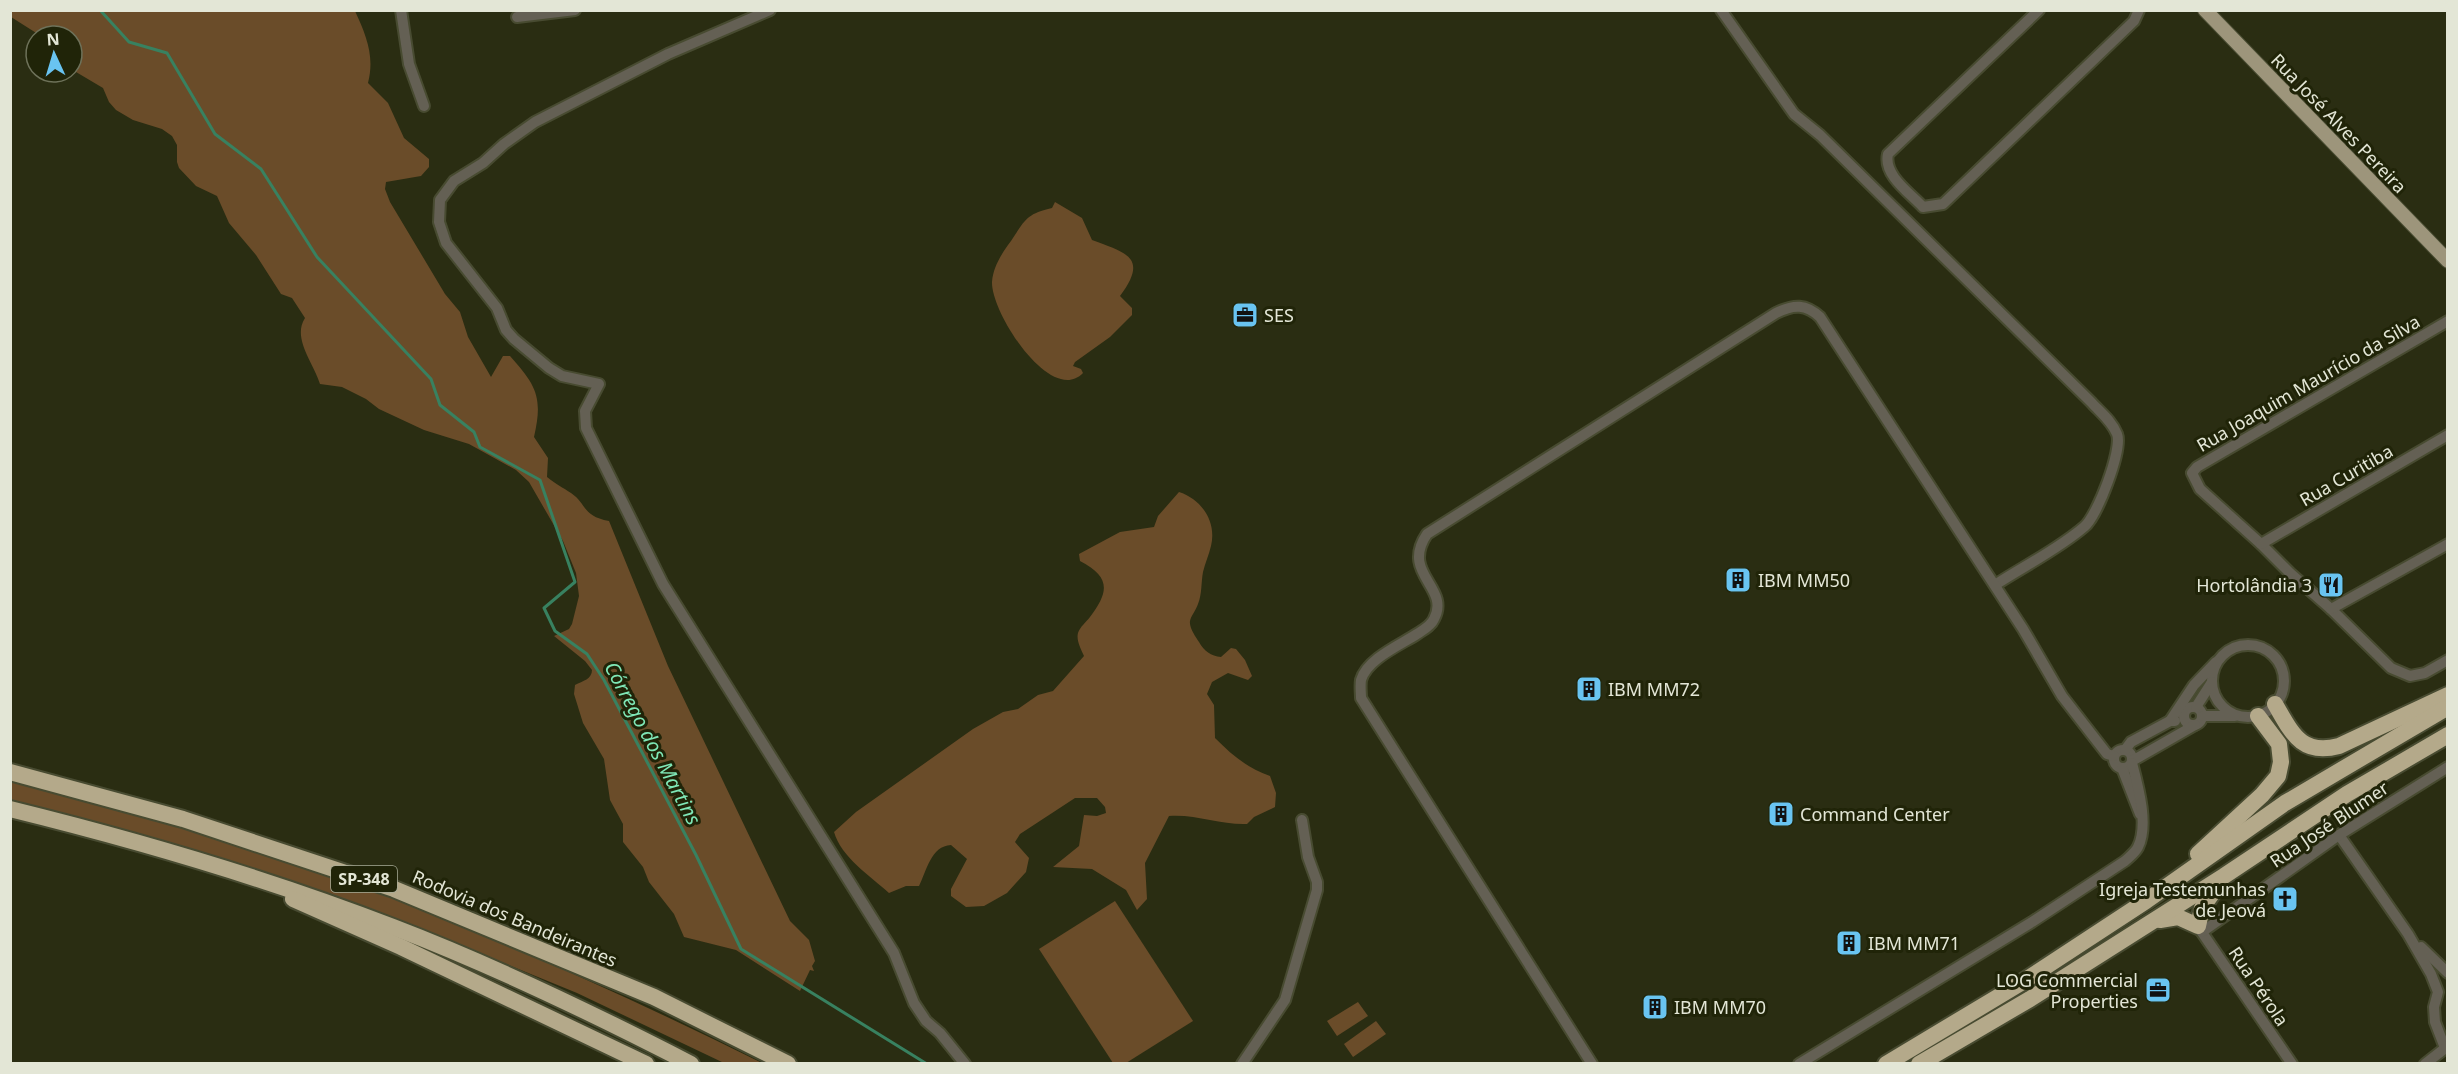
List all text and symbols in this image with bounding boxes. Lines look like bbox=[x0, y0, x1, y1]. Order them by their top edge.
north arrow bbox=[24, 24, 84, 84]
text: N bbox=[46, 28, 60, 50]
street label: Rua José Alves Pereira bbox=[2266, 48, 2412, 198]
office icon: SES bbox=[1230, 300, 1260, 330]
place label: SES bbox=[1264, 303, 1294, 327]
street label: Rua Joaquim Maurício da Silva bbox=[2192, 309, 2424, 457]
street label: Rua Curitiba bbox=[2295, 439, 2397, 511]
building icon: IBM MM50 bbox=[1723, 565, 1753, 595]
place label: IBM MM50 bbox=[1758, 568, 1850, 592]
restaurant icon: Hortolândia 3 bbox=[2316, 570, 2346, 600]
place label: Hortolândia 3 bbox=[2196, 573, 2312, 597]
water label: Córrego dos Martins bbox=[599, 657, 708, 830]
building icon: IBM MM72 bbox=[1574, 674, 1604, 704]
place label: IBM MM72 bbox=[1608, 677, 1700, 701]
street label: Rua José Blumer bbox=[2265, 775, 2393, 873]
building icon: Command Center bbox=[1766, 799, 1796, 829]
place label: Command Center bbox=[1800, 802, 1950, 826]
street label: Rodovia dos Bandeirantes bbox=[409, 864, 621, 972]
road number: SP-348 bbox=[331, 866, 397, 892]
place label: Igreja Testemunhas de Jeová bbox=[2099, 877, 2266, 922]
church icon: Igreja Testemunhas de Jeová bbox=[2270, 884, 2300, 914]
building icon: IBM MM71 bbox=[1834, 928, 1864, 958]
place label: IBM MM71 bbox=[1868, 931, 1960, 955]
street label: Rua Pérola bbox=[2224, 942, 2294, 1030]
place label: LOG Commercial Properties bbox=[1996, 968, 2138, 1013]
office icon: LOG Commercial Properties bbox=[2143, 975, 2173, 1005]
building icon: IBM MM70 bbox=[1640, 992, 1670, 1022]
place label: IBM MM70 bbox=[1674, 995, 1766, 1019]

